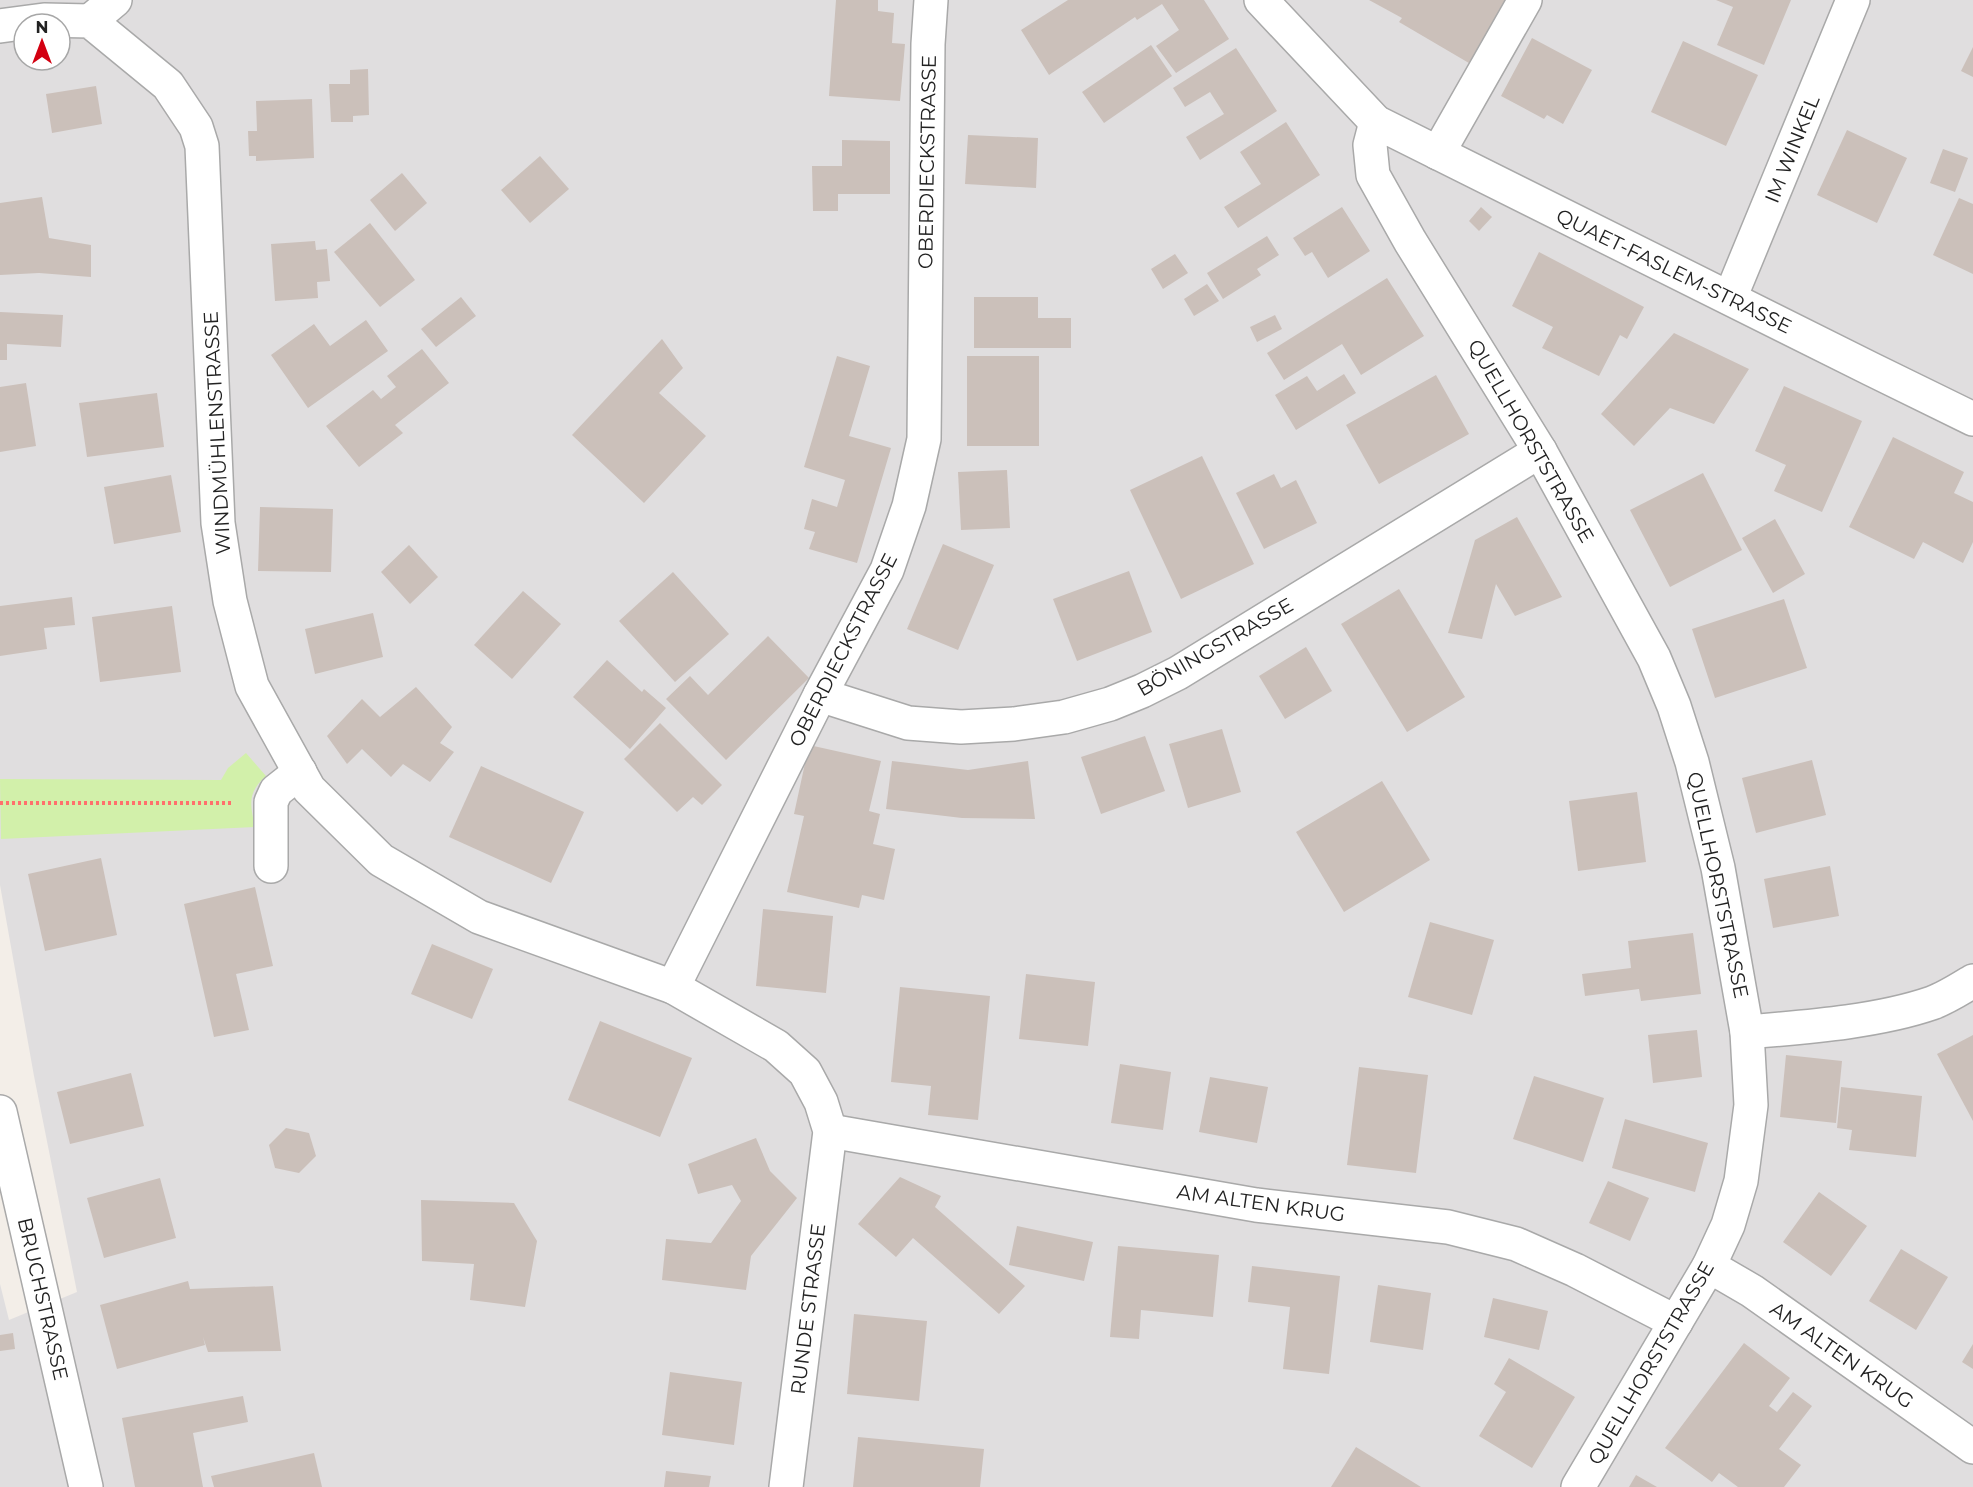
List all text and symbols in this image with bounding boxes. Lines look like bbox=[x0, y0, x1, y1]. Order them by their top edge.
north arrow bbox=[12, 12, 72, 72]
text: N bbox=[36, 18, 48, 37]
street label: OBERDIECKSTRASSE bbox=[913, 55, 941, 269]
street label: IM WINKEL bbox=[1760, 91, 1825, 206]
street label: QUAET-FASLEM-STRASSE bbox=[1552, 203, 1796, 339]
street label: WINDMÜHLENSTRASSE bbox=[199, 311, 235, 555]
street label: QUELLHORSTSTRASSE bbox=[1463, 335, 1599, 547]
street label: OBERDIECKSTRASSE bbox=[784, 549, 902, 751]
street label: BÖNINGSTRASSE bbox=[1133, 593, 1297, 701]
street label: QUELLHORSTSTRASSE bbox=[1682, 770, 1754, 1000]
street label: AM ALTEN KRUG bbox=[1175, 1179, 1347, 1227]
street label: BRUCHSTRASSE bbox=[13, 1215, 73, 1383]
street label: RUNDE STRASSE bbox=[786, 1222, 830, 1396]
street label: QUELLHORSTSTRASSE bbox=[1583, 1257, 1719, 1469]
street label: AM ALTEN KRUG bbox=[1766, 1297, 1918, 1413]

